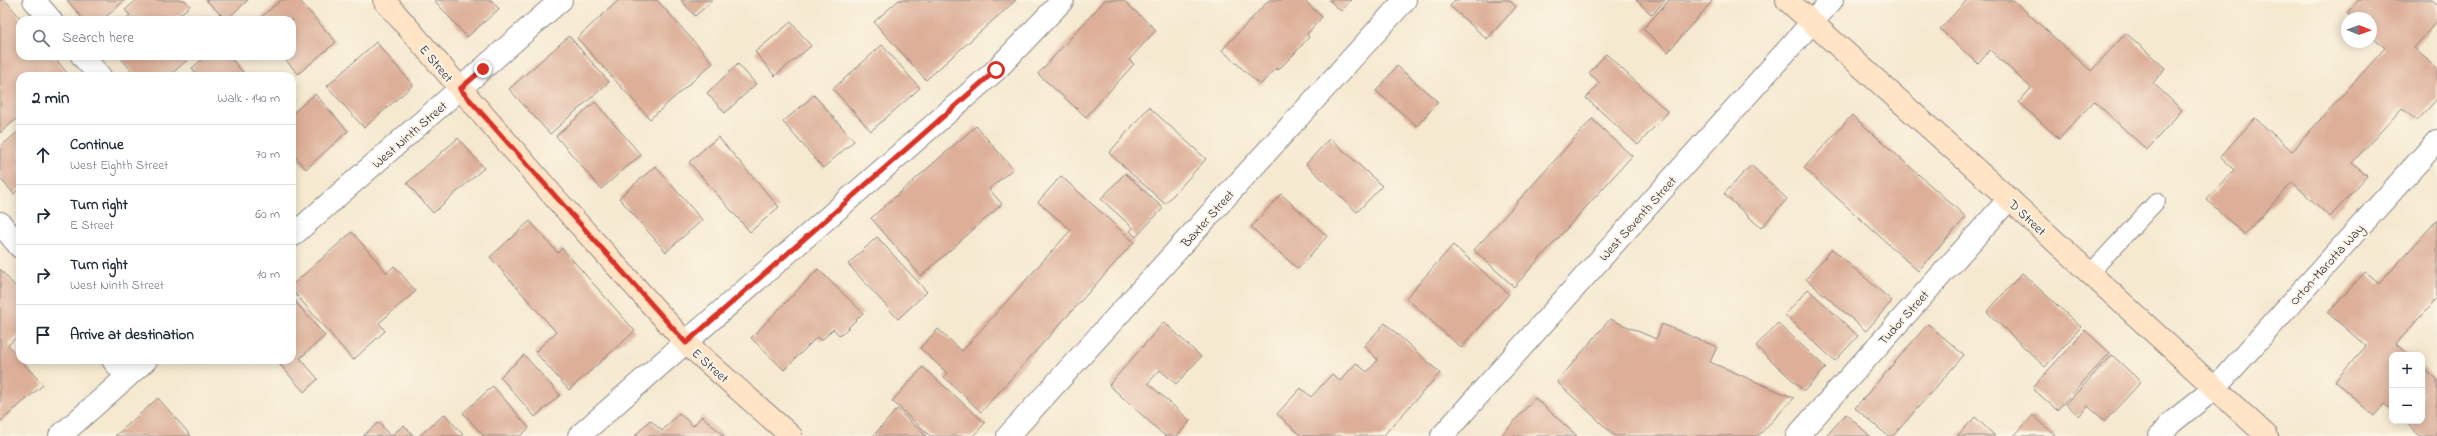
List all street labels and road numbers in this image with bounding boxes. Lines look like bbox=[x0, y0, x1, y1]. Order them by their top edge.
street label: E Street bbox=[414, 41, 458, 87]
street label: West Ninth Street bbox=[368, 97, 452, 173]
street label: West Seventh Street bbox=[1595, 172, 1682, 266]
street label: Baxter Street bbox=[1176, 185, 1240, 253]
street label: D Street bbox=[2003, 195, 2051, 241]
street label: Orton-Marotta Way bbox=[2285, 220, 2370, 311]
street label: Tudor Street bbox=[1874, 286, 1934, 350]
street label: E Street bbox=[687, 344, 733, 388]

